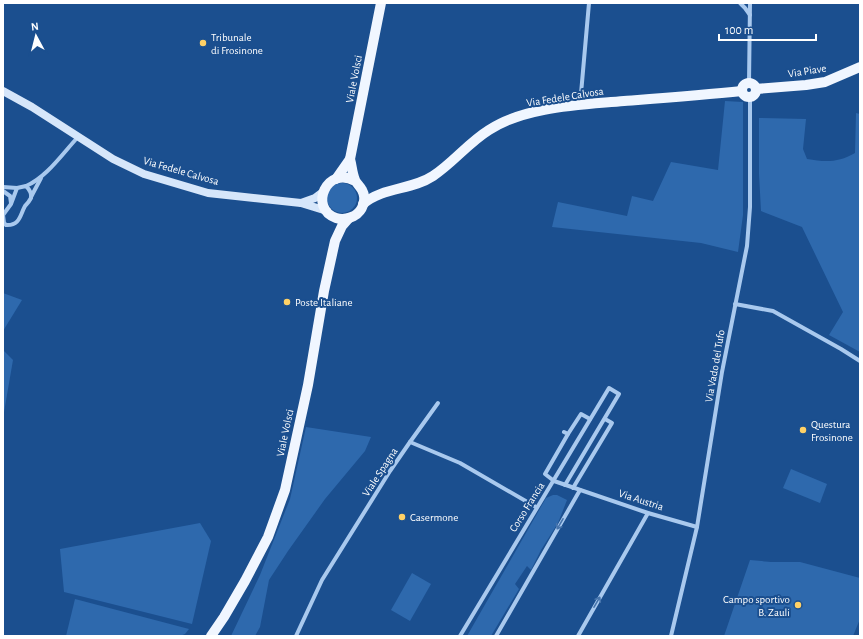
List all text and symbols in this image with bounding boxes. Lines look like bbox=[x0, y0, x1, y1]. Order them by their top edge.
north arrow bbox=[16, 16, 56, 56]
scale bar bbox=[719, 16, 816, 42]
text: N bbox=[30, 21, 39, 32]
text: 100 m bbox=[725, 24, 753, 36]
place label: Tribunale di Frosinone bbox=[211, 32, 263, 56]
marker: Tribunale di Frosinone bbox=[198, 38, 208, 48]
street label: Viale Volsci bbox=[344, 54, 364, 104]
street label: Via Piave bbox=[787, 63, 827, 79]
street label: Via Fedele Calvosa bbox=[526, 85, 604, 109]
street label: Via Fedele Calvosa bbox=[142, 155, 220, 187]
marker: Poste Italiane bbox=[282, 297, 292, 307]
place label: Poste Italiane bbox=[295, 297, 353, 308]
street label: Via Vado del Tufo bbox=[703, 329, 727, 403]
street label: Viale Volsci bbox=[275, 408, 295, 458]
place label: Questura Frosinone bbox=[811, 419, 853, 443]
marker: Questura Frosinone bbox=[798, 425, 808, 435]
street label: Viale Spagna bbox=[360, 446, 400, 498]
street label: Corso Francia bbox=[507, 480, 547, 534]
street label: Via Austria bbox=[617, 488, 665, 512]
marker: Casermone bbox=[397, 512, 407, 522]
place label: Casermone bbox=[410, 512, 458, 523]
one-way arrow bbox=[556, 518, 564, 530]
place label: Campo sportivo B. Zauli bbox=[723, 594, 790, 618]
one-way arrow bbox=[594, 596, 602, 608]
marker: Campo sportivo B. Zauli bbox=[793, 600, 803, 610]

